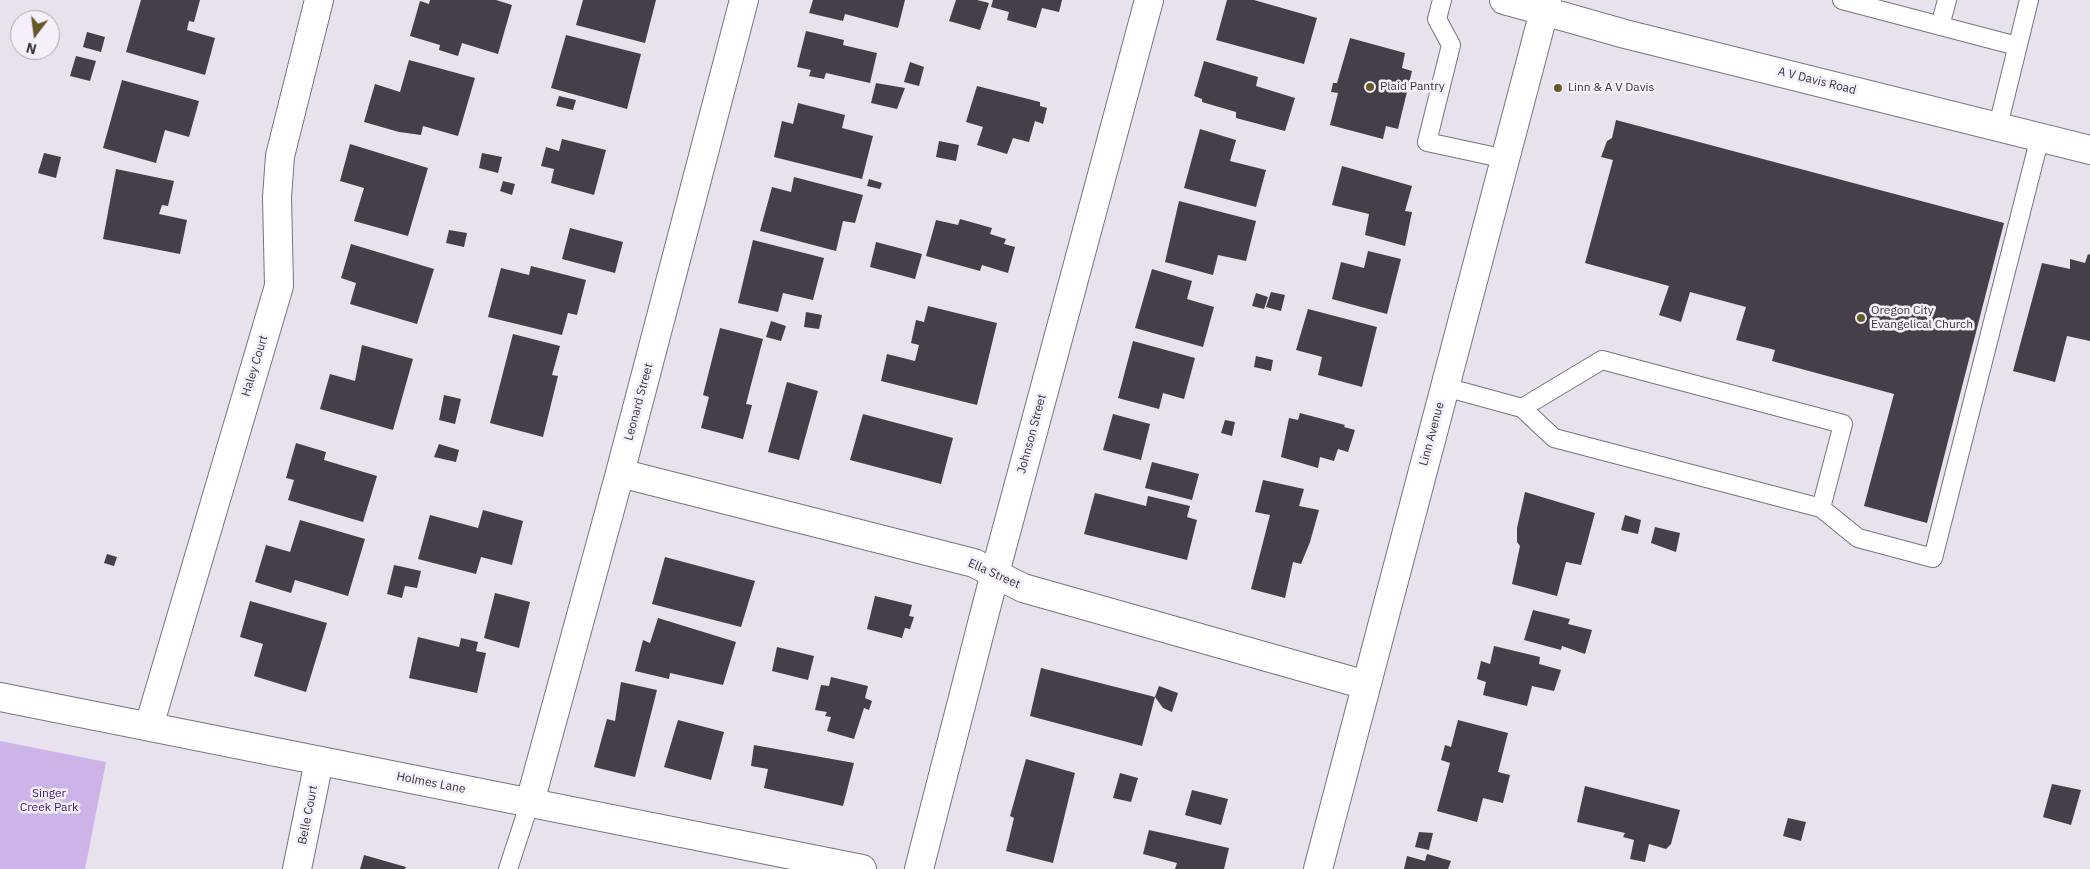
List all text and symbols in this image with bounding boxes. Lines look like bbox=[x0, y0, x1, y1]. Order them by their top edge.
north arrow bbox=[10, 10, 60, 60]
text: N bbox=[24, 39, 39, 59]
street label: A V Davis Road bbox=[1776, 64, 1858, 98]
place label: Plaid Pantry bbox=[1380, 80, 1445, 94]
marker: Plaid Pantry bbox=[1364, 81, 1376, 93]
place label: Linn & A V Davis bbox=[1568, 81, 1654, 95]
marker: Linn & A V Davis bbox=[1552, 82, 1564, 94]
place label: Oregon City Evangelical Church bbox=[1871, 304, 1973, 332]
marker: Oregon City Evangelical Church bbox=[1855, 312, 1867, 324]
street label: Haley Court bbox=[239, 334, 271, 398]
street label: Leonard Street bbox=[622, 362, 656, 442]
street label: Johnson Street bbox=[1014, 393, 1050, 475]
street label: Linn Avenue bbox=[1417, 400, 1447, 468]
street label: Ella Street bbox=[966, 556, 1022, 592]
street label: Holmes Lane bbox=[395, 769, 467, 797]
street label: Belle Court bbox=[295, 784, 321, 846]
park label: Singer Creek Park bbox=[20, 787, 78, 815]

